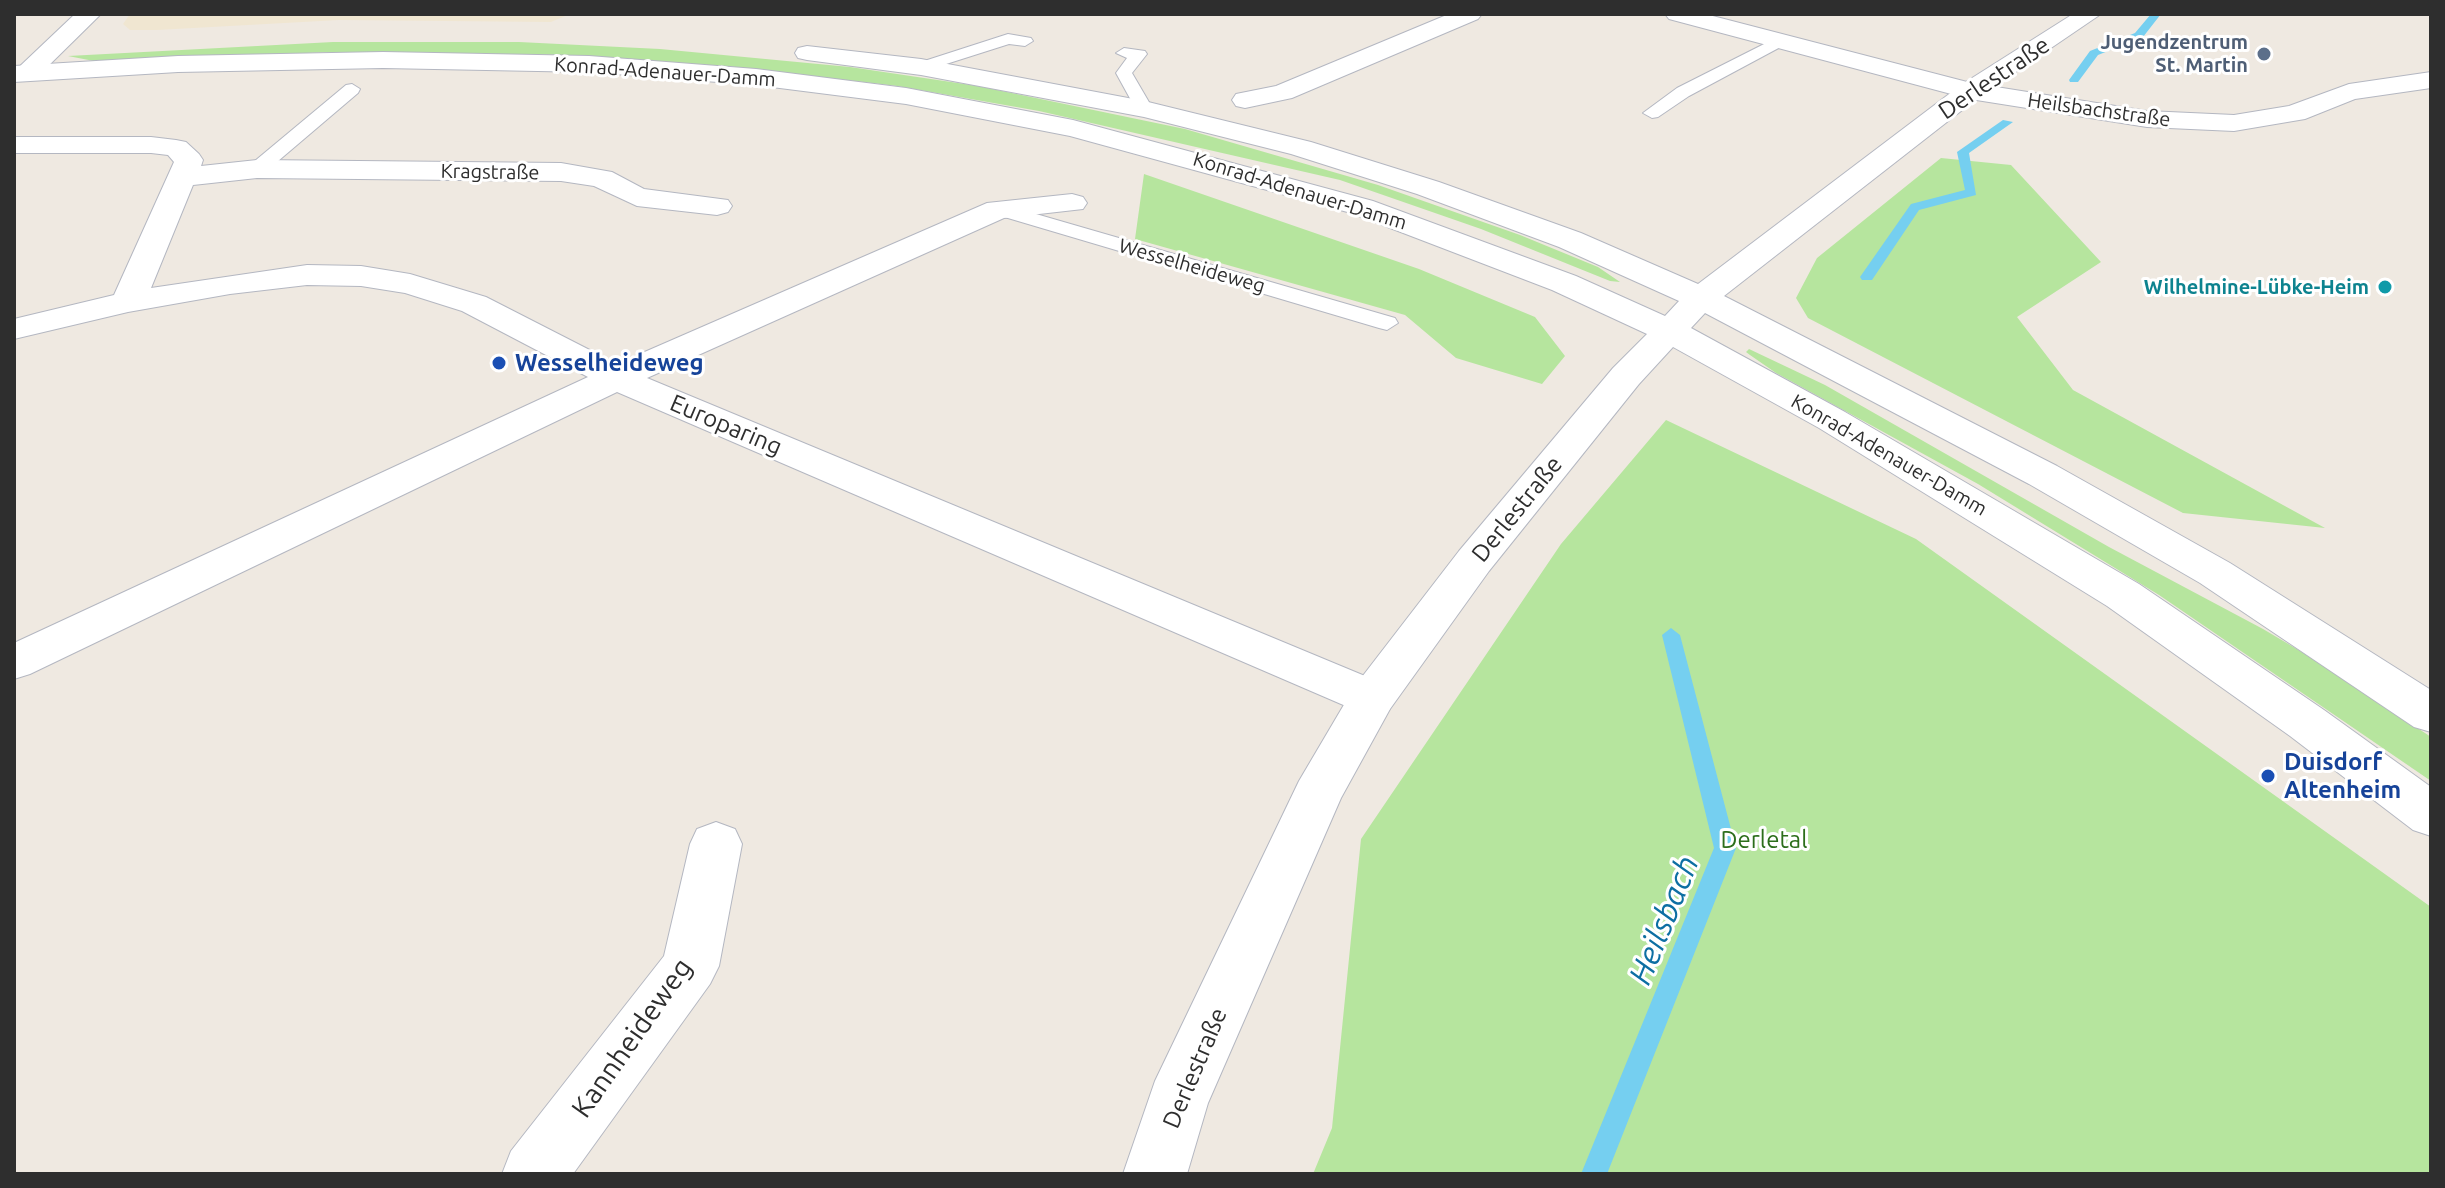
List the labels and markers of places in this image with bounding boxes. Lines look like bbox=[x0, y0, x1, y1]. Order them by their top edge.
place label: Jugendzentrum St. Martin bbox=[2100, 30, 2248, 77]
marker: Jugendzentrum St. Martin bbox=[2255, 45, 2273, 63]
place label: Wilhelmine-Lübke-Heim bbox=[2144, 275, 2369, 299]
marker: Wilhelmine-Lübke-Heim bbox=[2376, 278, 2394, 296]
place label: Wesselheideweg bbox=[515, 349, 704, 377]
marker: Wesselheideweg bbox=[490, 354, 508, 372]
place label: Duisdorf Altenheim bbox=[2284, 748, 2401, 804]
marker: Duisdorf Altenheim bbox=[2259, 767, 2277, 785]

